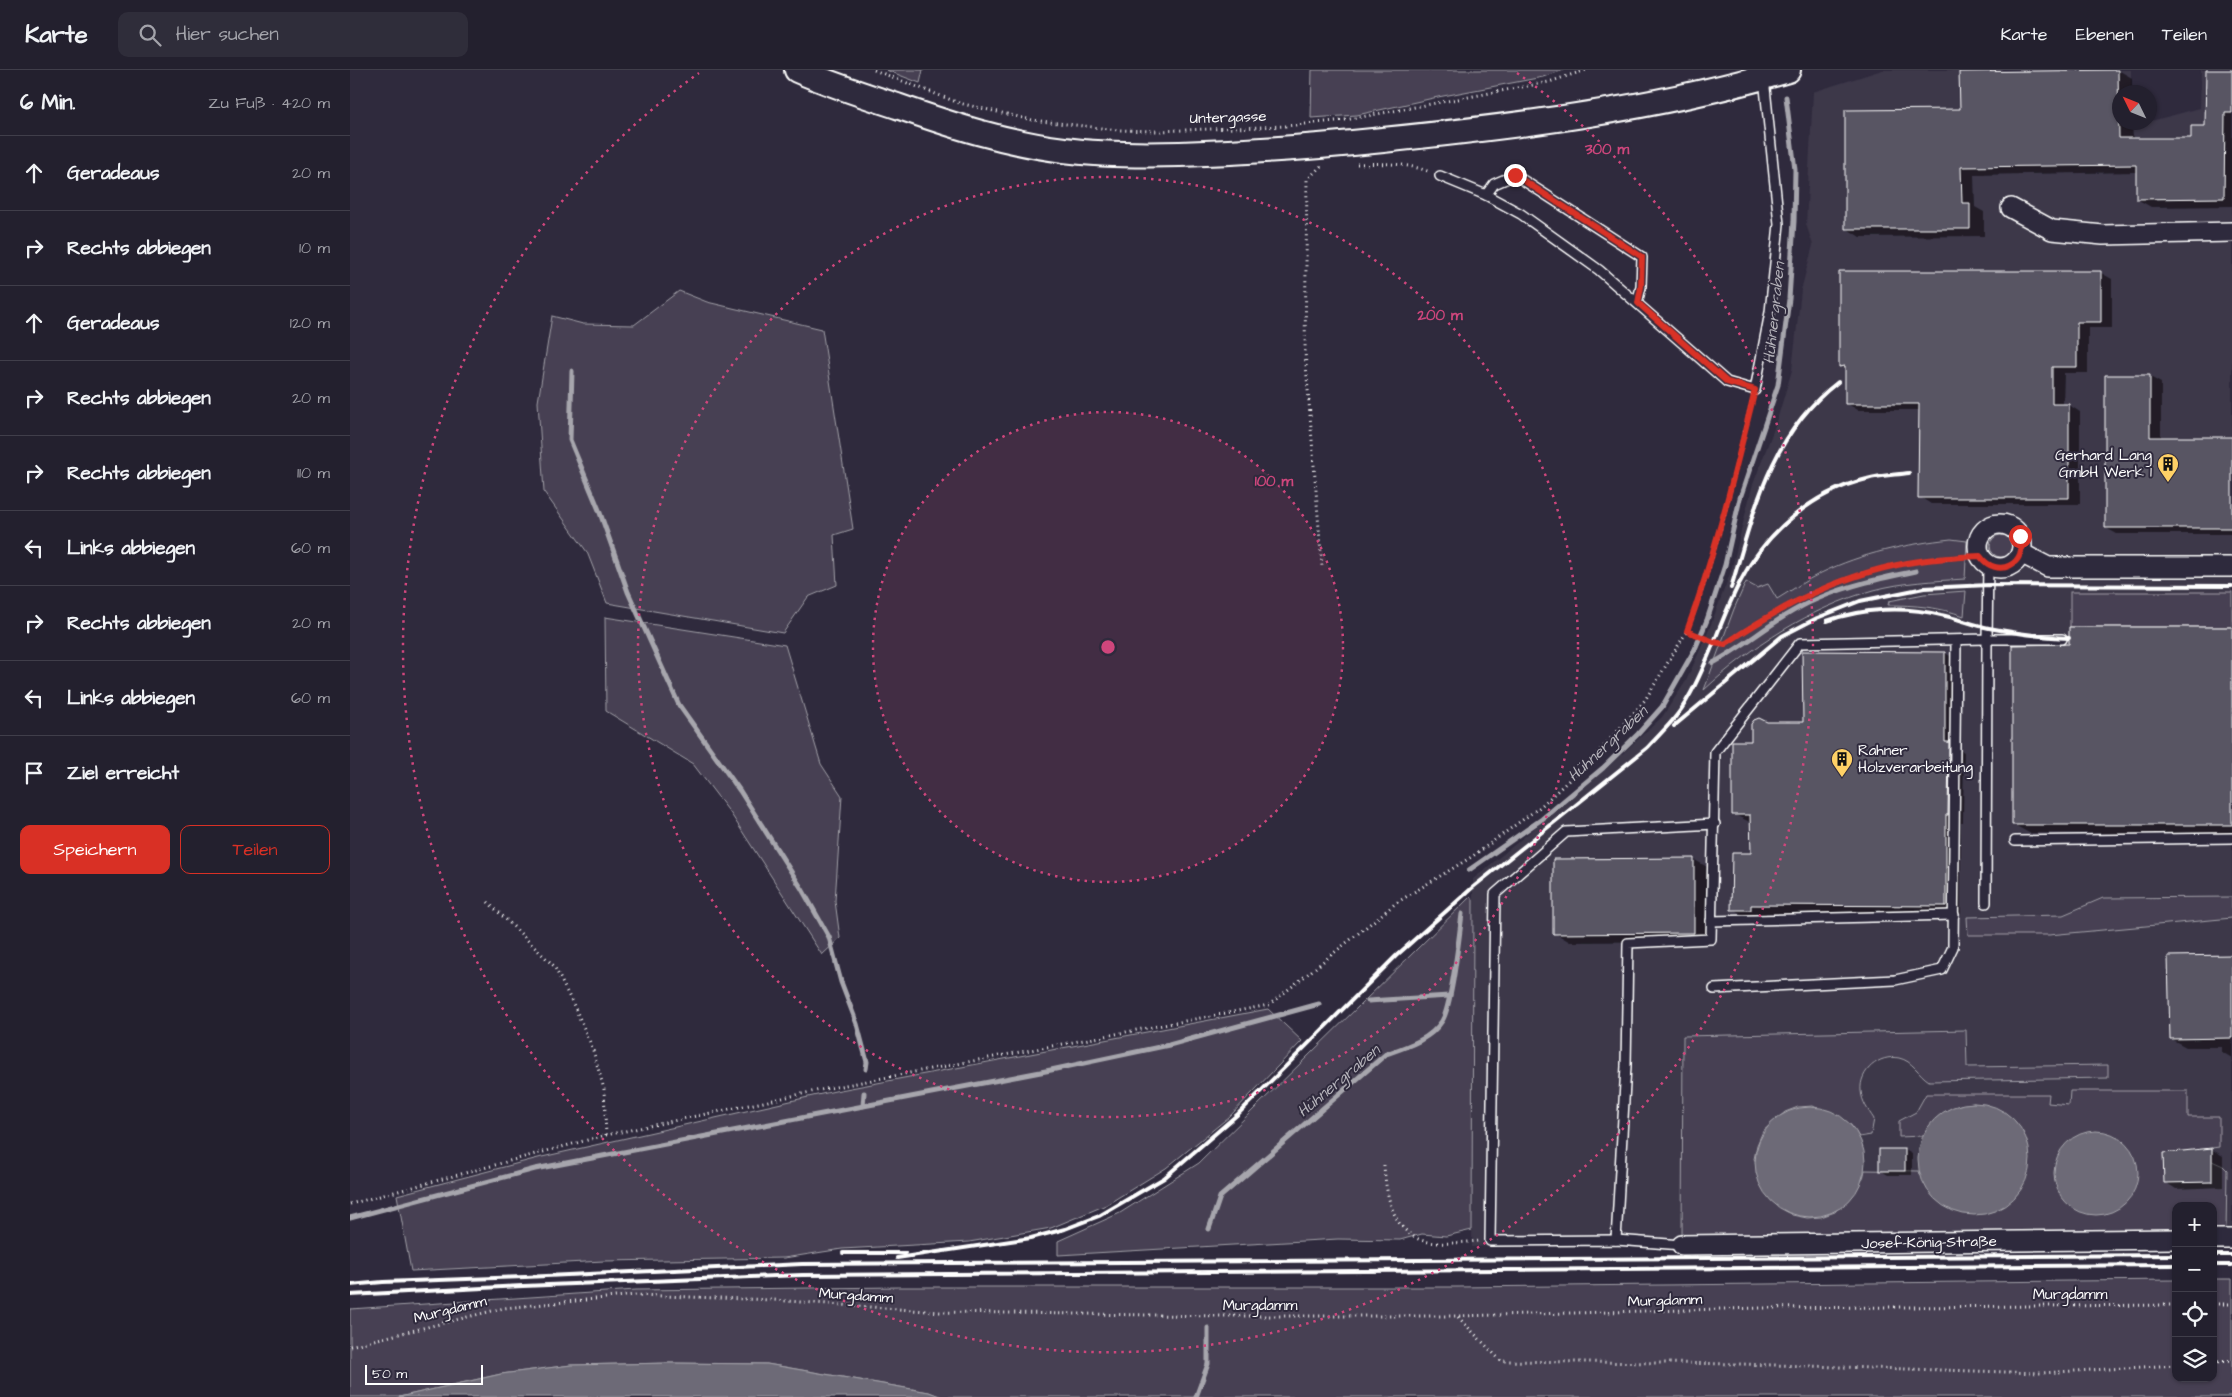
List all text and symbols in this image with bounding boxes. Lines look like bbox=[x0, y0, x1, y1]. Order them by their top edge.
search box bbox=[118, 12, 468, 57]
text: Karte bbox=[25, 18, 88, 52]
icon: search bbox=[136, 21, 164, 49]
text: Hier suchen bbox=[176, 21, 279, 48]
text: Karte bbox=[2000, 22, 2048, 47]
text: Ebenen bbox=[2076, 22, 2134, 47]
text: Teilen bbox=[2162, 22, 2207, 47]
north arrow bbox=[2112, 85, 2157, 130]
text: 6 Min. bbox=[20, 88, 76, 117]
text: Zu Fuß · 420 m bbox=[208, 92, 330, 114]
street label: Untergasse bbox=[1189, 106, 1267, 130]
text: 300 m bbox=[1584, 139, 1629, 160]
icon: ahead bbox=[20, 159, 48, 187]
text: Geradeaus bbox=[67, 160, 159, 187]
text: 20 m bbox=[292, 162, 330, 184]
route end bbox=[1504, 164, 1527, 187]
icon: right bbox=[20, 234, 48, 262]
text: Rechts abbiegen bbox=[67, 235, 211, 262]
text: 10 m bbox=[299, 237, 330, 259]
water label: Hühnergraben bbox=[1758, 259, 1791, 365]
text: 200 m bbox=[1416, 305, 1463, 326]
icon: ahead bbox=[20, 309, 48, 337]
text: Geradeaus bbox=[67, 310, 159, 337]
text: 120 m bbox=[290, 312, 330, 334]
icon: right bbox=[20, 384, 48, 412]
text: Rechts abbiegen bbox=[67, 385, 211, 412]
text: 20 m bbox=[292, 387, 330, 409]
place label: Gerhard Lang GmbH Werk 1 bbox=[2055, 445, 2152, 483]
building icon: Gerhard Lang GmbH Werk 1 bbox=[2156, 452, 2180, 483]
icon: right bbox=[20, 459, 48, 487]
text: Rechts abbiegen bbox=[67, 460, 211, 487]
text: 110 m bbox=[297, 462, 330, 484]
text: 100 m bbox=[1255, 471, 1294, 492]
route start bbox=[2009, 525, 2032, 548]
icon: left bbox=[20, 534, 48, 562]
text: Links abbiegen bbox=[67, 535, 195, 562]
text: 60 m bbox=[291, 537, 330, 559]
icon: right bbox=[20, 609, 48, 637]
text: Rechts abbiegen bbox=[67, 610, 211, 637]
text: 20 m bbox=[292, 612, 330, 634]
centre of rings bbox=[1099, 638, 1117, 656]
icon: left bbox=[20, 684, 48, 712]
text: Links abbiegen bbox=[67, 685, 195, 712]
text: 60 m bbox=[291, 687, 330, 709]
water label: Hühnergraben bbox=[1563, 700, 1655, 787]
place label: Rahner Holzverarbeitung bbox=[1858, 740, 1973, 779]
building icon: Rahner Holzverarbeitung bbox=[1830, 747, 1854, 778]
icon: arrive bbox=[20, 759, 48, 787]
text: Ziel erreicht bbox=[67, 760, 179, 787]
button: Speichern bbox=[20, 825, 170, 874]
button: Teilen bbox=[180, 825, 330, 874]
water label: Hühnergraben bbox=[1292, 1038, 1387, 1123]
map controls bbox=[2172, 1202, 2217, 1382]
button: + bbox=[2172, 1202, 2217, 1247]
street label: Josef-König-Straße bbox=[1861, 1231, 1997, 1255]
button: − bbox=[2172, 1247, 2217, 1292]
street label: Murgdamm bbox=[818, 1282, 894, 1310]
street label: Murgdamm bbox=[2033, 1284, 2108, 1306]
street label: Murgdamm bbox=[1627, 1289, 1703, 1313]
street label: Murgdamm bbox=[411, 1290, 489, 1330]
button: locate bbox=[2172, 1292, 2217, 1337]
street label: Murgdamm bbox=[1223, 1295, 1298, 1317]
button: layers bbox=[2172, 1337, 2217, 1382]
scale bar bbox=[365, 1362, 482, 1385]
text: 50 m bbox=[372, 1364, 407, 1384]

